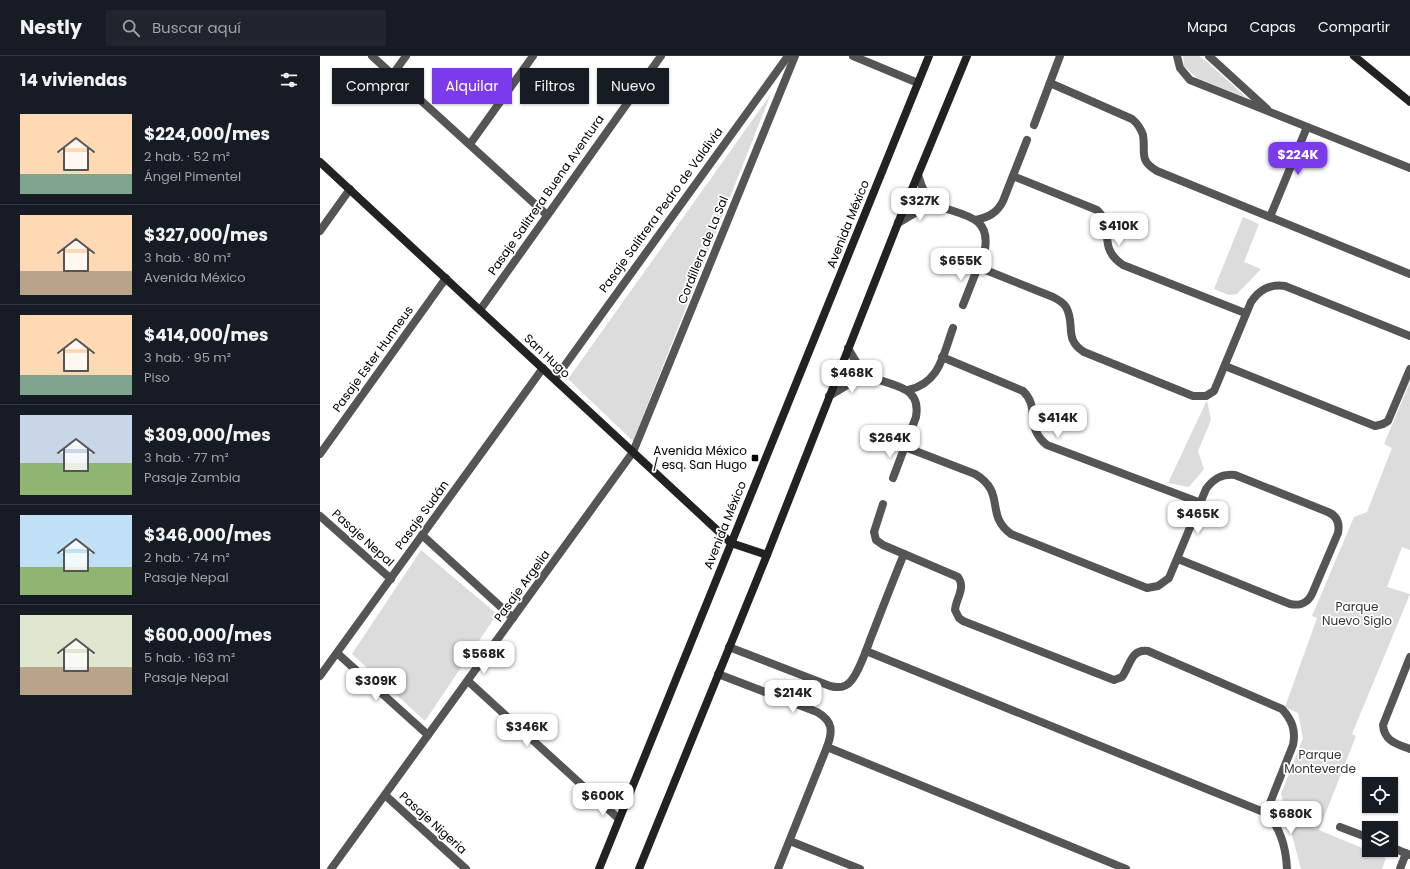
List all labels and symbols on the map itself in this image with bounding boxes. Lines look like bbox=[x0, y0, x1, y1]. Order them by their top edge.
street label: Pasaje Salitrera Buena Aventura bbox=[483, 111, 608, 278]
street label: Pasaje Salitrera Pedro de Valdivia bbox=[595, 123, 727, 296]
pin: $224K bbox=[1270, 142, 1326, 176]
street label: Avenida México bbox=[822, 177, 873, 270]
pin: $327K bbox=[892, 188, 948, 222]
street label: Cordillera de La Sal bbox=[673, 193, 732, 306]
pin: $410K bbox=[1091, 213, 1147, 247]
pin: $655K bbox=[933, 248, 989, 282]
street label: Pasaje Ester Hunneus bbox=[328, 302, 417, 415]
street label: San Hugo bbox=[520, 330, 575, 382]
pin: $468K bbox=[824, 360, 880, 394]
pin: $414K bbox=[1030, 405, 1086, 439]
pin: $264K bbox=[862, 425, 918, 459]
place label: Avenida México / esq. San Hugo bbox=[653, 442, 747, 473]
marker: Avenida México / esq. San Hugo bbox=[750, 453, 760, 463]
street label: Pasaje Sudán bbox=[391, 477, 452, 553]
street label: Avenida México bbox=[699, 478, 750, 571]
pin: $465K bbox=[1170, 501, 1226, 535]
street label: Pasaje Nepal bbox=[329, 505, 398, 570]
street label: Pasaje Argelia bbox=[490, 546, 554, 625]
park label: Parque Nuevo Siglo bbox=[1322, 598, 1392, 629]
pin: $568K bbox=[456, 641, 512, 675]
pin: $309K bbox=[348, 668, 404, 702]
pin: $214K bbox=[765, 680, 821, 714]
pin: $346K bbox=[499, 714, 555, 748]
park label: Parque Monteverde bbox=[1284, 746, 1356, 777]
pin: $600K bbox=[575, 783, 631, 817]
street label: Pasaje Nigeria bbox=[396, 788, 471, 858]
pin: $680K bbox=[1263, 801, 1319, 835]

